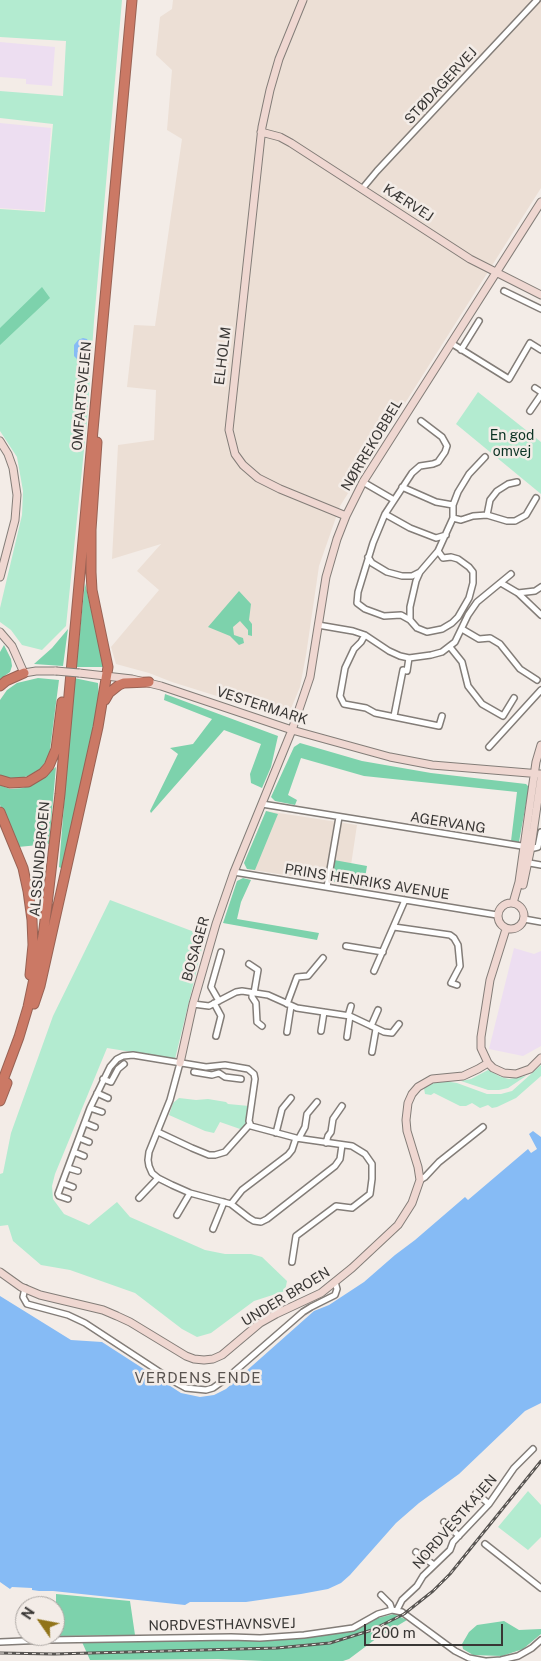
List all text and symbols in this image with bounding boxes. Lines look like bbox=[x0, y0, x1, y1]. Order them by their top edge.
street label: STØDAGERVEJ bbox=[401, 44, 481, 128]
street label: KÆRVEJ bbox=[380, 181, 436, 225]
street label: ELHOLM bbox=[211, 326, 235, 386]
street label: OMFARTSVEJEN bbox=[69, 341, 95, 451]
street label: NØRREKOBBEL bbox=[338, 396, 406, 494]
park label: En god omvej bbox=[490, 428, 534, 461]
street label: VESTERMARK bbox=[214, 683, 310, 729]
street label: ALSSUNDBROEN bbox=[27, 801, 53, 917]
street label: AGERVANG bbox=[409, 809, 487, 837]
street label: PRINS HENRIKS AVENUE bbox=[283, 861, 451, 903]
street label: BOSAGER bbox=[179, 915, 213, 983]
street label: UNDER BROEN bbox=[239, 1264, 333, 1330]
district label: VERDENS ENDE bbox=[133, 1369, 263, 1387]
street label: NORDVESTKAJEN bbox=[409, 1471, 501, 1573]
north arrow bbox=[15, 1596, 65, 1646]
text: N bbox=[19, 1604, 38, 1622]
scale bar bbox=[366, 1614, 505, 1646]
street label: NORDVESTHAVNSVEJ bbox=[148, 1615, 296, 1635]
text: 200 m bbox=[372, 1624, 416, 1641]

